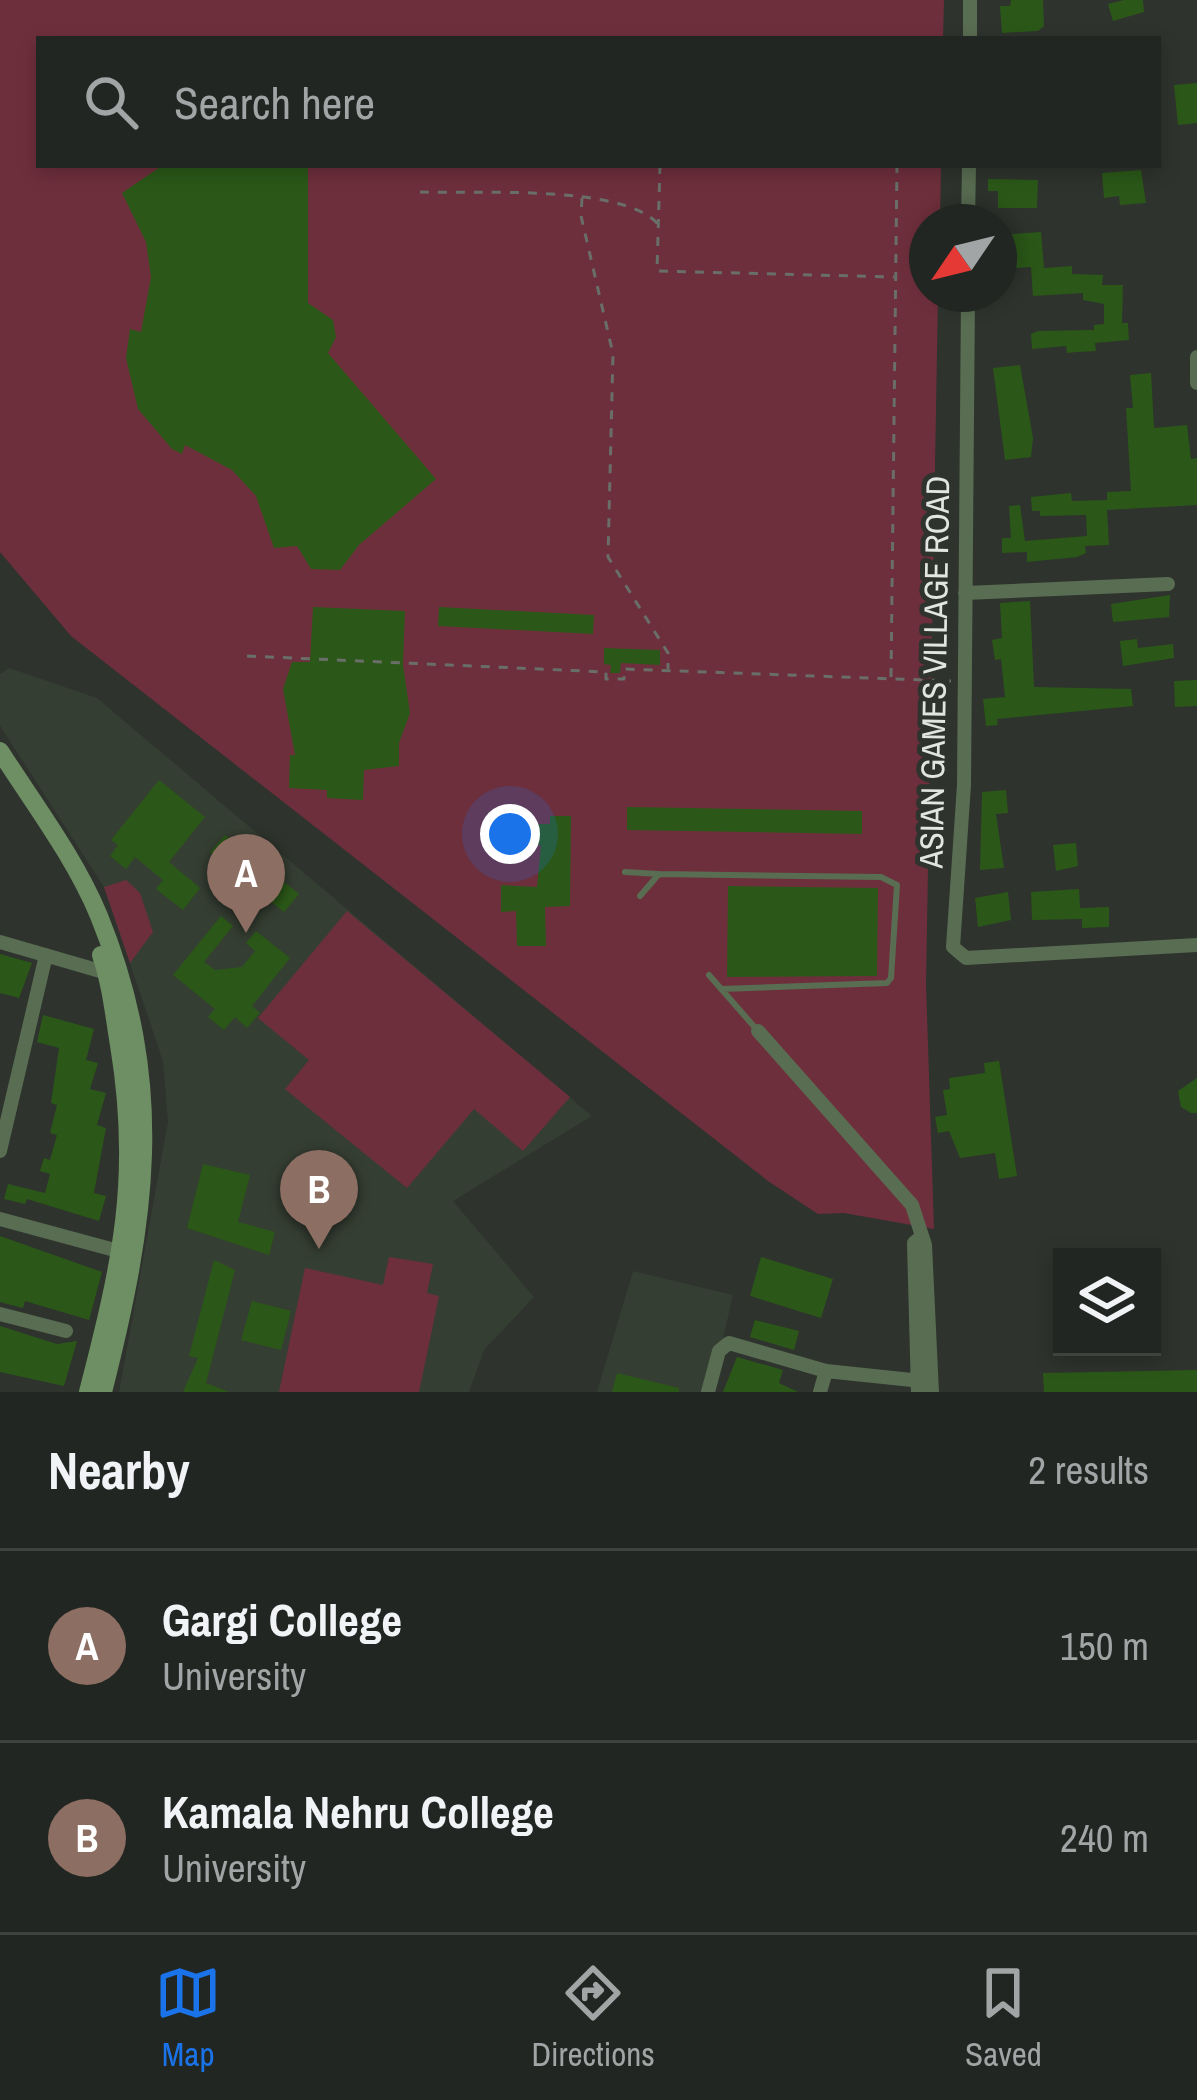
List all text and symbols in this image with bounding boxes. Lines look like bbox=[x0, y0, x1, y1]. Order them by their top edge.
search box bbox=[36, 36, 1161, 168]
icon: search bbox=[78, 69, 144, 135]
text: Search here bbox=[174, 72, 375, 133]
north arrow bbox=[909, 204, 1017, 312]
street label: ASIAN GAMES VILLAGE ROAD bbox=[909, 475, 959, 870]
your location bbox=[480, 804, 540, 864]
pin: A bbox=[207, 834, 285, 933]
pin: B bbox=[280, 1150, 358, 1249]
map controls bbox=[1053, 1248, 1161, 1356]
button: layers bbox=[1053, 1248, 1161, 1356]
text: Nearby bbox=[48, 1436, 190, 1505]
text: 2 results bbox=[1028, 1444, 1149, 1496]
text: Gargi College bbox=[162, 1589, 402, 1650]
text: A bbox=[75, 1620, 99, 1672]
text: 150 m bbox=[1060, 1620, 1149, 1672]
text: University bbox=[162, 1650, 306, 1702]
text: Kamala Nehru College bbox=[162, 1781, 554, 1842]
text: B bbox=[75, 1812, 99, 1864]
text: 240 m bbox=[1060, 1812, 1149, 1864]
text: University bbox=[162, 1842, 306, 1894]
tab: Map bbox=[155, 1960, 221, 2076]
tab: Directions bbox=[531, 1960, 655, 2076]
tab: Saved bbox=[965, 1960, 1042, 2076]

